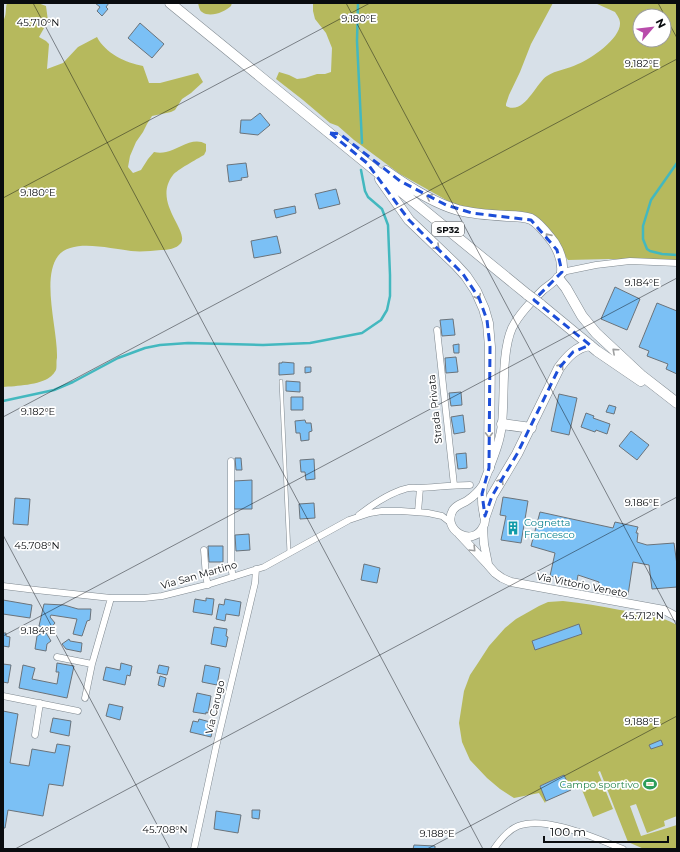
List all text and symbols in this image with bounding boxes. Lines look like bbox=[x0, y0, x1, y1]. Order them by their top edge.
north arrow bbox=[632, 8, 672, 48]
text: 9.180°E bbox=[341, 12, 377, 25]
text: 45.710°N bbox=[17, 16, 59, 29]
text: N bbox=[653, 16, 669, 31]
text: 9.182°E bbox=[625, 57, 660, 70]
text: 9.180°E bbox=[20, 186, 56, 199]
one-way arrow bbox=[426, 194, 433, 202]
road number: SP32 bbox=[432, 222, 464, 236]
one-way arrow bbox=[546, 234, 553, 241]
one-way arrow bbox=[432, 242, 440, 250]
text: 9.184°E bbox=[624, 276, 660, 289]
one-way arrow bbox=[473, 292, 481, 300]
one-way arrow bbox=[612, 348, 620, 356]
one-way arrow bbox=[556, 363, 564, 370]
street label: Strada Privata bbox=[425, 374, 445, 444]
text: 9.182°E bbox=[21, 405, 56, 418]
one-way arrow bbox=[485, 432, 493, 438]
one-way arrow bbox=[496, 478, 504, 485]
text: 9.186°E bbox=[625, 496, 660, 509]
place label: Cognetta Francesco bbox=[524, 516, 575, 541]
building icon: Cognetta Francesco bbox=[505, 520, 521, 536]
text: 45.708°N bbox=[14, 539, 60, 552]
one-way arrow bbox=[469, 544, 476, 552]
street label: Via San Martino bbox=[159, 558, 239, 592]
street label: Via Vittorio Veneto bbox=[535, 570, 629, 600]
text: 45.712°N bbox=[622, 609, 664, 622]
text: 9.184°E bbox=[20, 624, 56, 637]
street label: Via Carugo bbox=[203, 679, 227, 735]
text: 9.188°E bbox=[624, 715, 660, 728]
sports icon: Campo sportivo bbox=[642, 776, 658, 792]
place label: Campo sportivo bbox=[559, 778, 639, 791]
scale bar bbox=[544, 818, 668, 844]
text: 45.708°N bbox=[142, 823, 188, 836]
text: 100 m bbox=[550, 824, 586, 839]
text: 9.188°E bbox=[419, 827, 455, 840]

